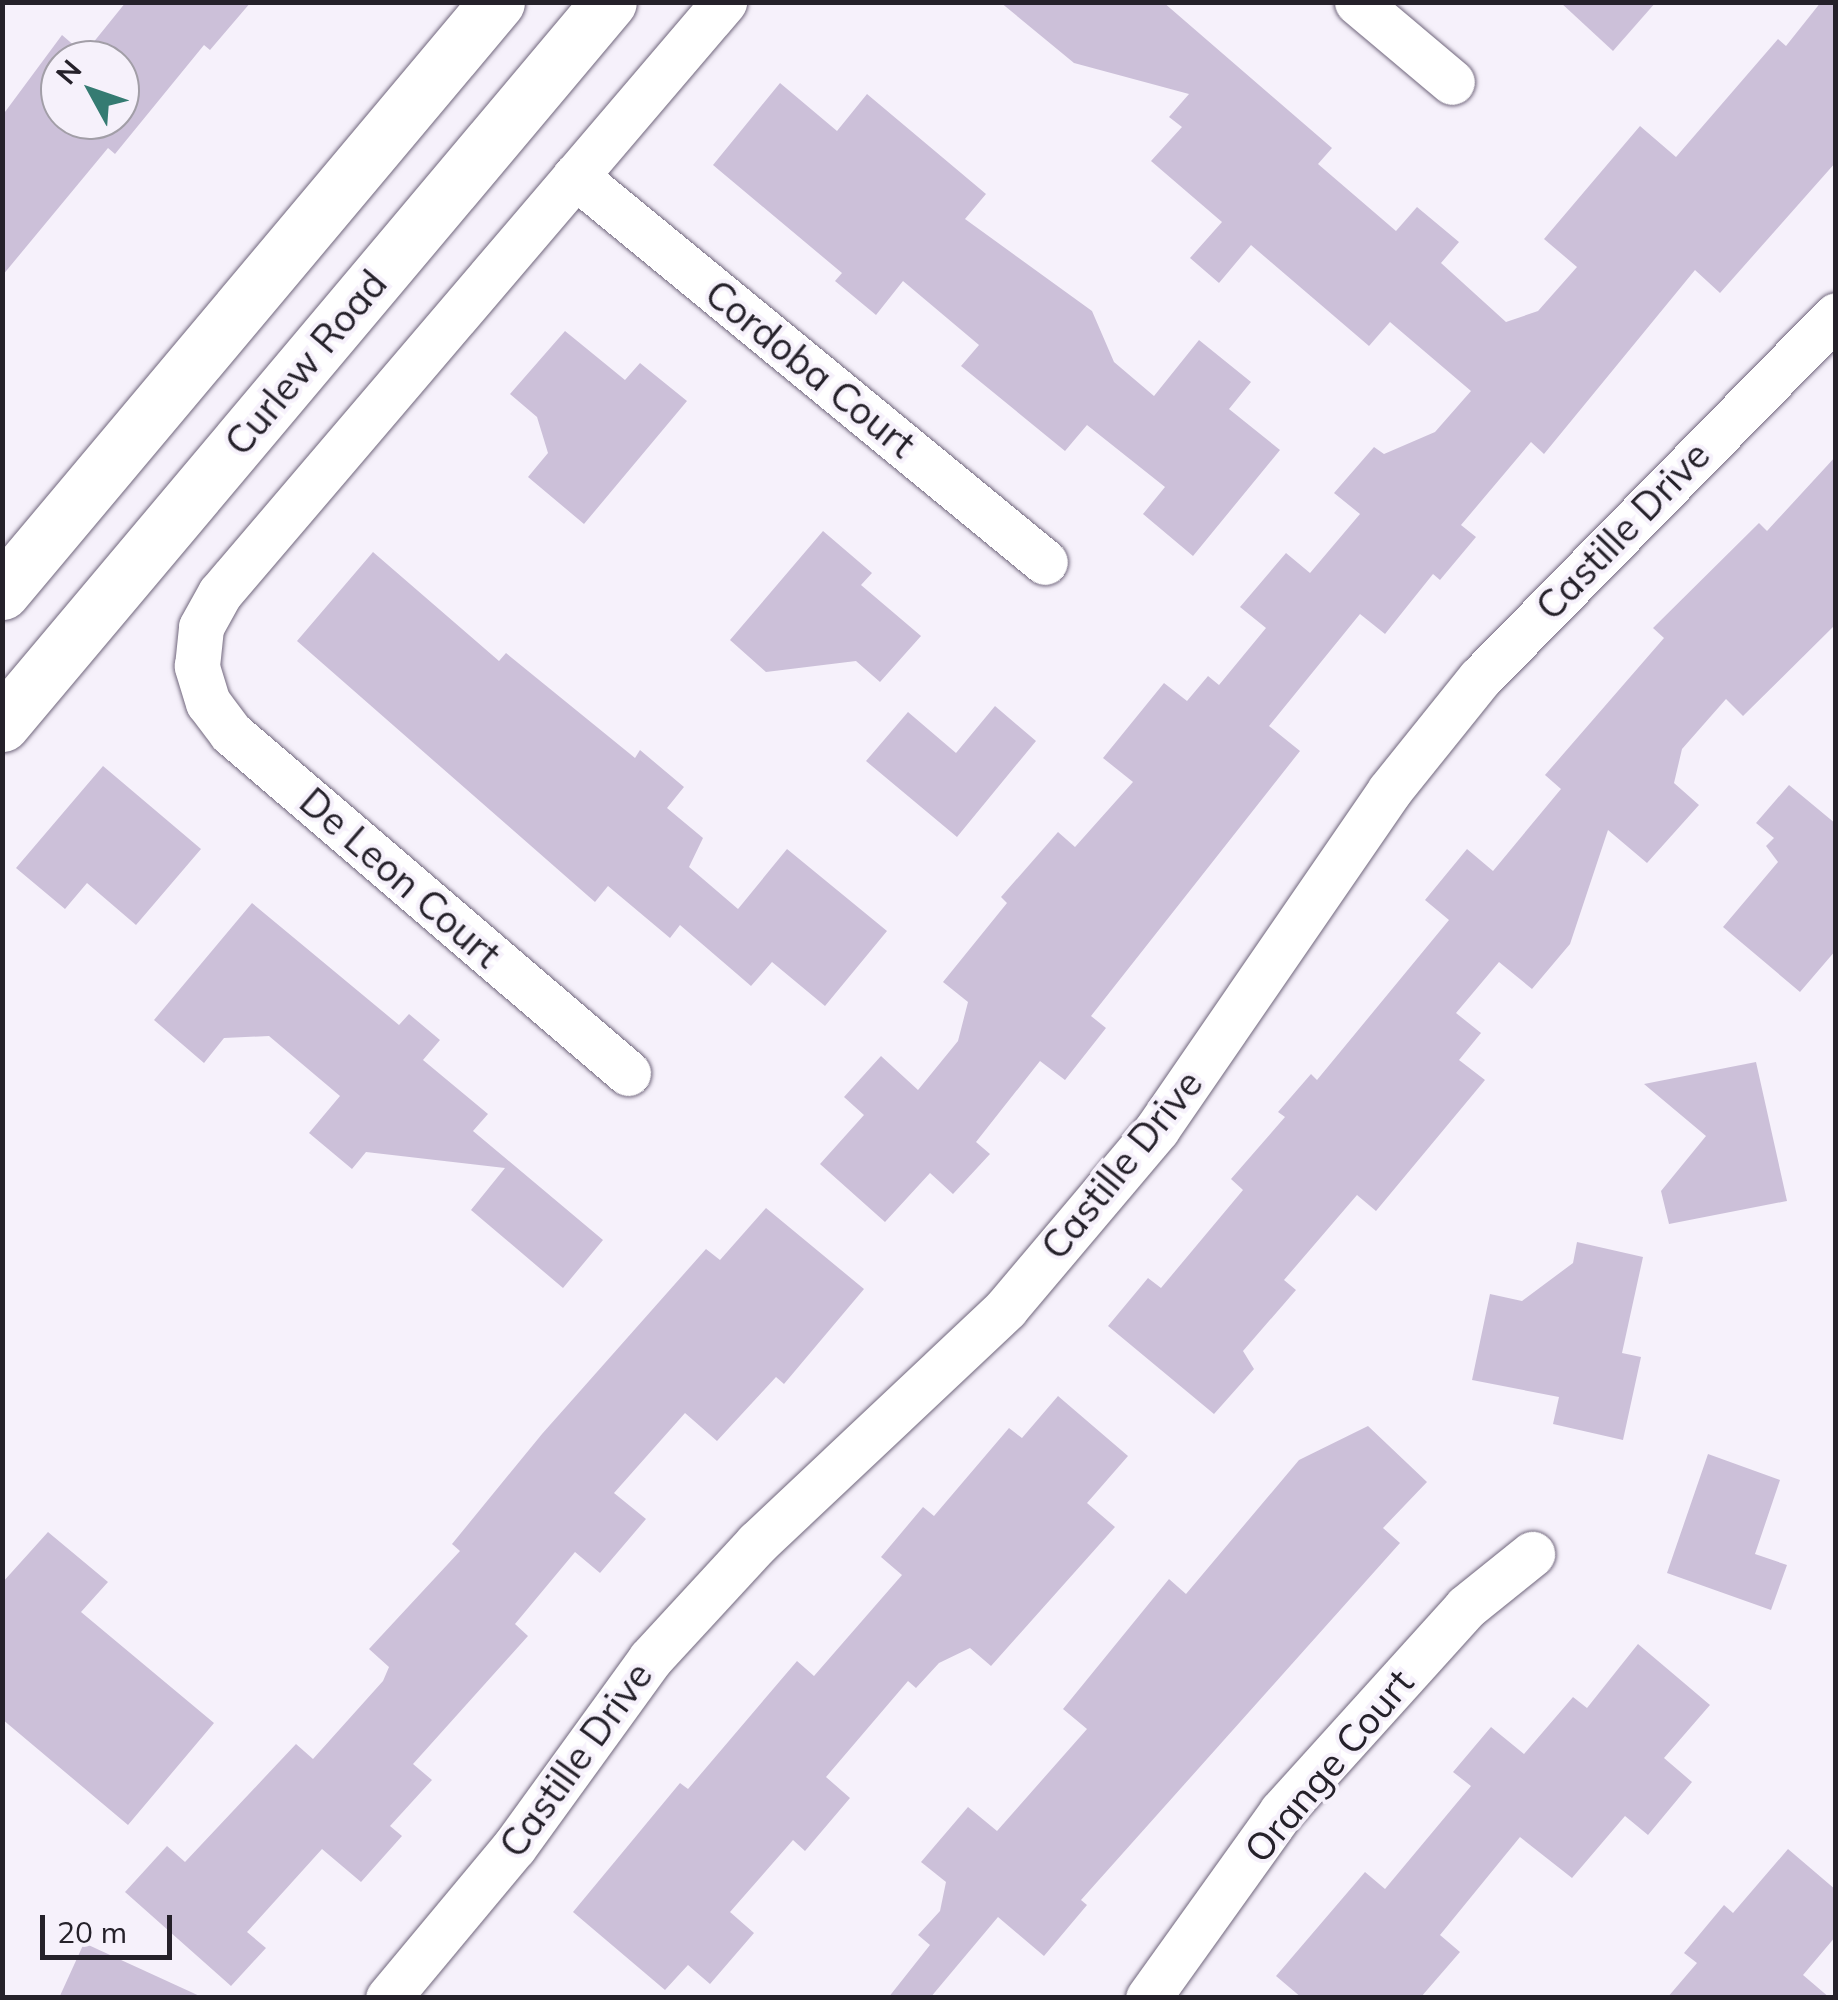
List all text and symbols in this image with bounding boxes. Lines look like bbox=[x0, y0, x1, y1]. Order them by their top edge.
north arrow bbox=[40, 40, 140, 140]
text: N bbox=[48, 52, 88, 91]
street label: Curlew Road bbox=[216, 261, 396, 465]
street label: Cordoba Court bbox=[696, 271, 924, 467]
street label: Castille Drive bbox=[1527, 433, 1719, 629]
street label: De Leon Court bbox=[291, 779, 509, 977]
street label: Castille Drive bbox=[1032, 1061, 1212, 1269]
street label: Castille Drive bbox=[490, 1654, 662, 1866]
street label: Orange Court bbox=[1235, 1660, 1423, 1872]
scale bar bbox=[45, 1895, 178, 1957]
text: 20 m bbox=[57, 1913, 127, 1951]

